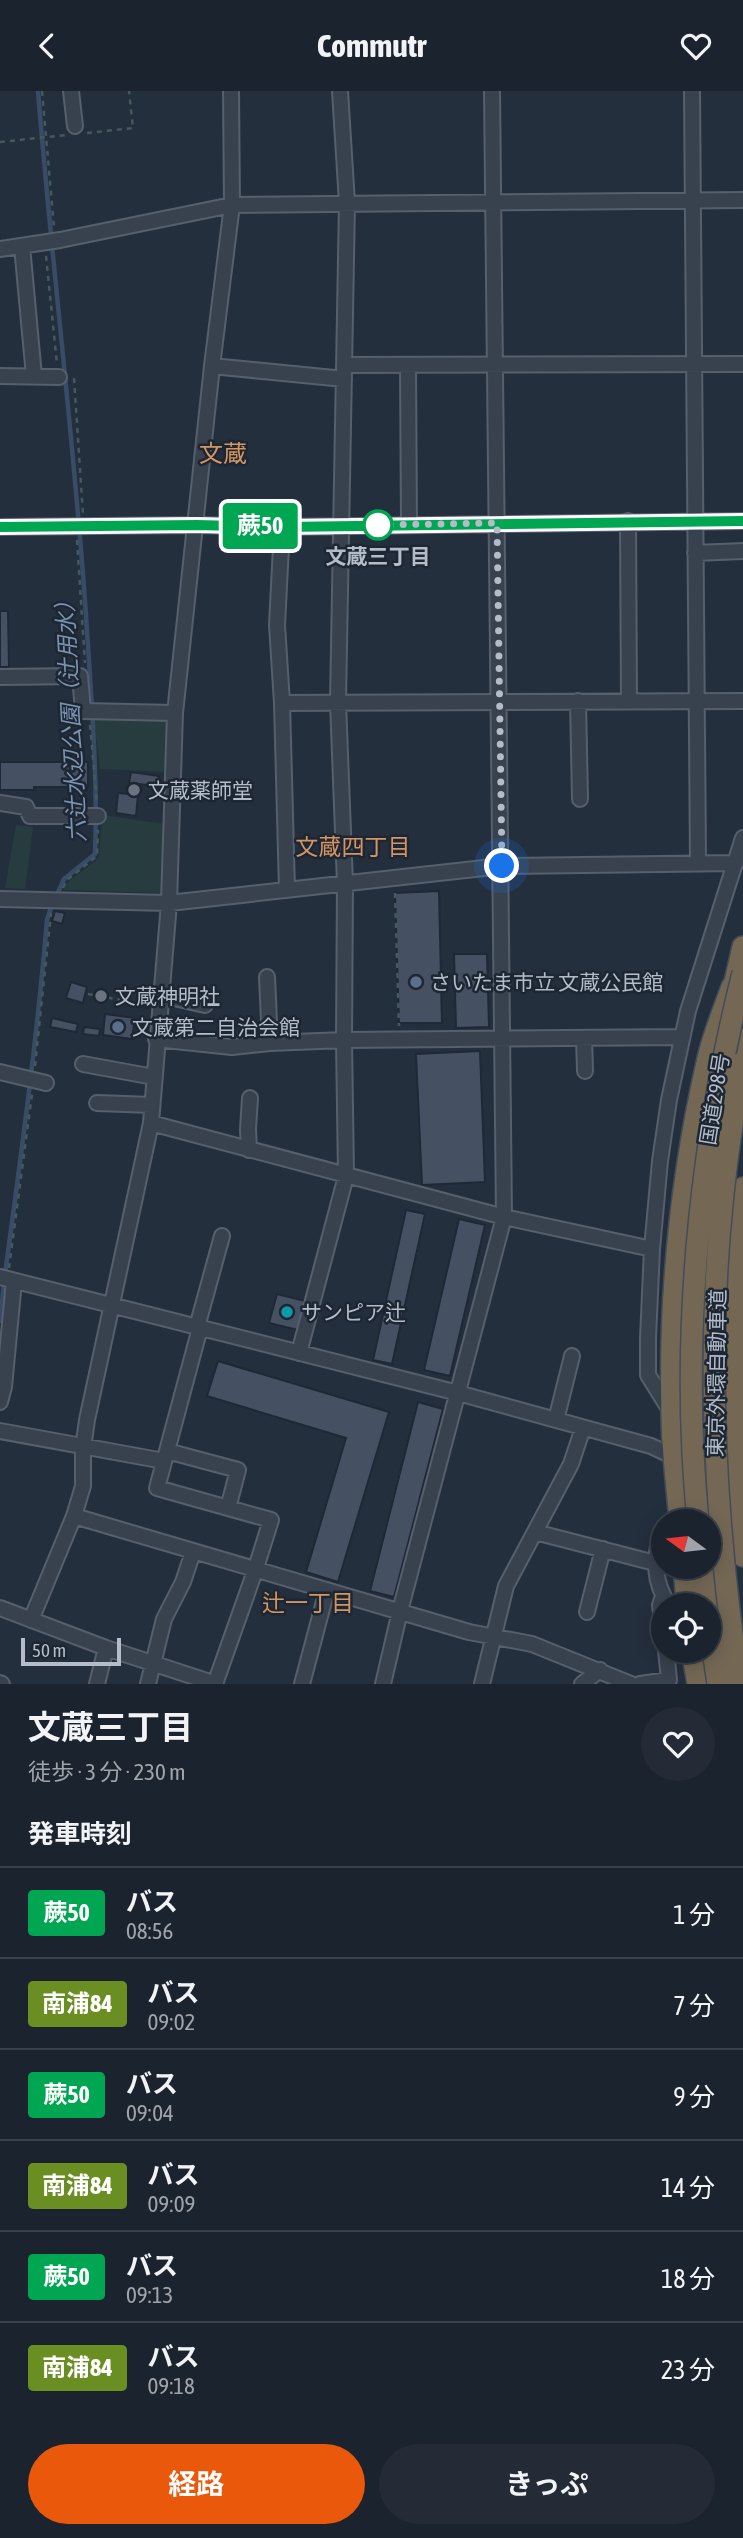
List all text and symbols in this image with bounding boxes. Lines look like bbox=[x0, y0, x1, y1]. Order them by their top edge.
icon: back bbox=[28, 27, 66, 65]
text: Commutr bbox=[317, 27, 426, 64]
icon: heart bbox=[677, 27, 715, 65]
district label: 文蔵 bbox=[199, 440, 247, 467]
line badge: 蕨50 bbox=[220, 503, 300, 549]
marker: 文蔵三丁目 bbox=[363, 510, 393, 540]
text: 蕨50 bbox=[237, 512, 283, 539]
place label: 文蔵三丁目 bbox=[326, 544, 431, 568]
water label: 六辻水辺公園（辻用水） bbox=[51, 589, 91, 843]
place label: 文蔵薬師堂 bbox=[148, 778, 253, 802]
marker: 文蔵薬師堂 bbox=[126, 782, 142, 798]
district label: 文蔵四丁目 bbox=[296, 834, 411, 860]
your location bbox=[484, 848, 519, 883]
place label: さいたま市立 文蔵公民館 bbox=[430, 970, 663, 994]
marker: さいたま市立 文蔵公民館 bbox=[408, 974, 424, 990]
place label: 文蔵神明社 bbox=[115, 984, 220, 1008]
marker: 文蔵神明社 bbox=[93, 988, 109, 1004]
place label: 文蔵第二自治会館 bbox=[132, 1015, 300, 1039]
marker: 文蔵第二自治会館 bbox=[110, 1019, 126, 1035]
street label: 国道298号 bbox=[695, 1051, 733, 1147]
street label: 東京外環自動車道 bbox=[703, 1289, 729, 1457]
place label: サンピア辻 bbox=[301, 1300, 406, 1324]
marker: サンピア辻 bbox=[279, 1304, 295, 1320]
north arrow bbox=[651, 1509, 721, 1579]
map controls bbox=[651, 1509, 721, 1663]
district label: 辻一丁目 bbox=[262, 1590, 354, 1616]
button: locate bbox=[651, 1593, 721, 1663]
scale bar bbox=[21, 1635, 121, 1667]
text: 50 m bbox=[32, 1639, 66, 1661]
button: heart bbox=[641, 1707, 715, 1781]
text: 文蔵三丁目 bbox=[28, 1708, 193, 1746]
text: 徒歩 · 3 分 · 230 m bbox=[28, 1759, 186, 1785]
text: 発車時刻 bbox=[28, 1819, 132, 1849]
text: バス bbox=[126, 1887, 178, 1917]
text: 蕨50 bbox=[43, 1899, 90, 1926]
text: 1 分 bbox=[673, 1900, 715, 1930]
text: 08:56 bbox=[126, 1918, 173, 1944]
text: バス bbox=[148, 1978, 200, 2008]
text: 南浦84 bbox=[42, 1990, 113, 2017]
text: 7 分 bbox=[673, 1991, 715, 2021]
text: 09:02 bbox=[148, 2009, 195, 2035]
text: バス bbox=[126, 2069, 178, 2099]
text: 蕨50 bbox=[43, 2081, 90, 2108]
text: 9 分 bbox=[673, 2082, 715, 2112]
text: 09:04 bbox=[126, 2100, 174, 2126]
text: バス bbox=[148, 2160, 200, 2190]
text: 南浦84 bbox=[42, 2172, 113, 2199]
text: 14 分 bbox=[661, 2173, 715, 2203]
text: 09:09 bbox=[148, 2191, 195, 2217]
text: バス bbox=[126, 2251, 178, 2281]
text: 蕨50 bbox=[43, 2263, 90, 2290]
text: 18 分 bbox=[661, 2264, 715, 2294]
text: 09:13 bbox=[126, 2282, 173, 2308]
text: バス bbox=[148, 2342, 200, 2372]
text: 南浦84 bbox=[42, 2354, 113, 2381]
text: 23 分 bbox=[661, 2355, 715, 2385]
text: 09:18 bbox=[148, 2373, 195, 2399]
button: 経路 bbox=[28, 2444, 365, 2524]
button: きっぷ bbox=[379, 2444, 715, 2524]

